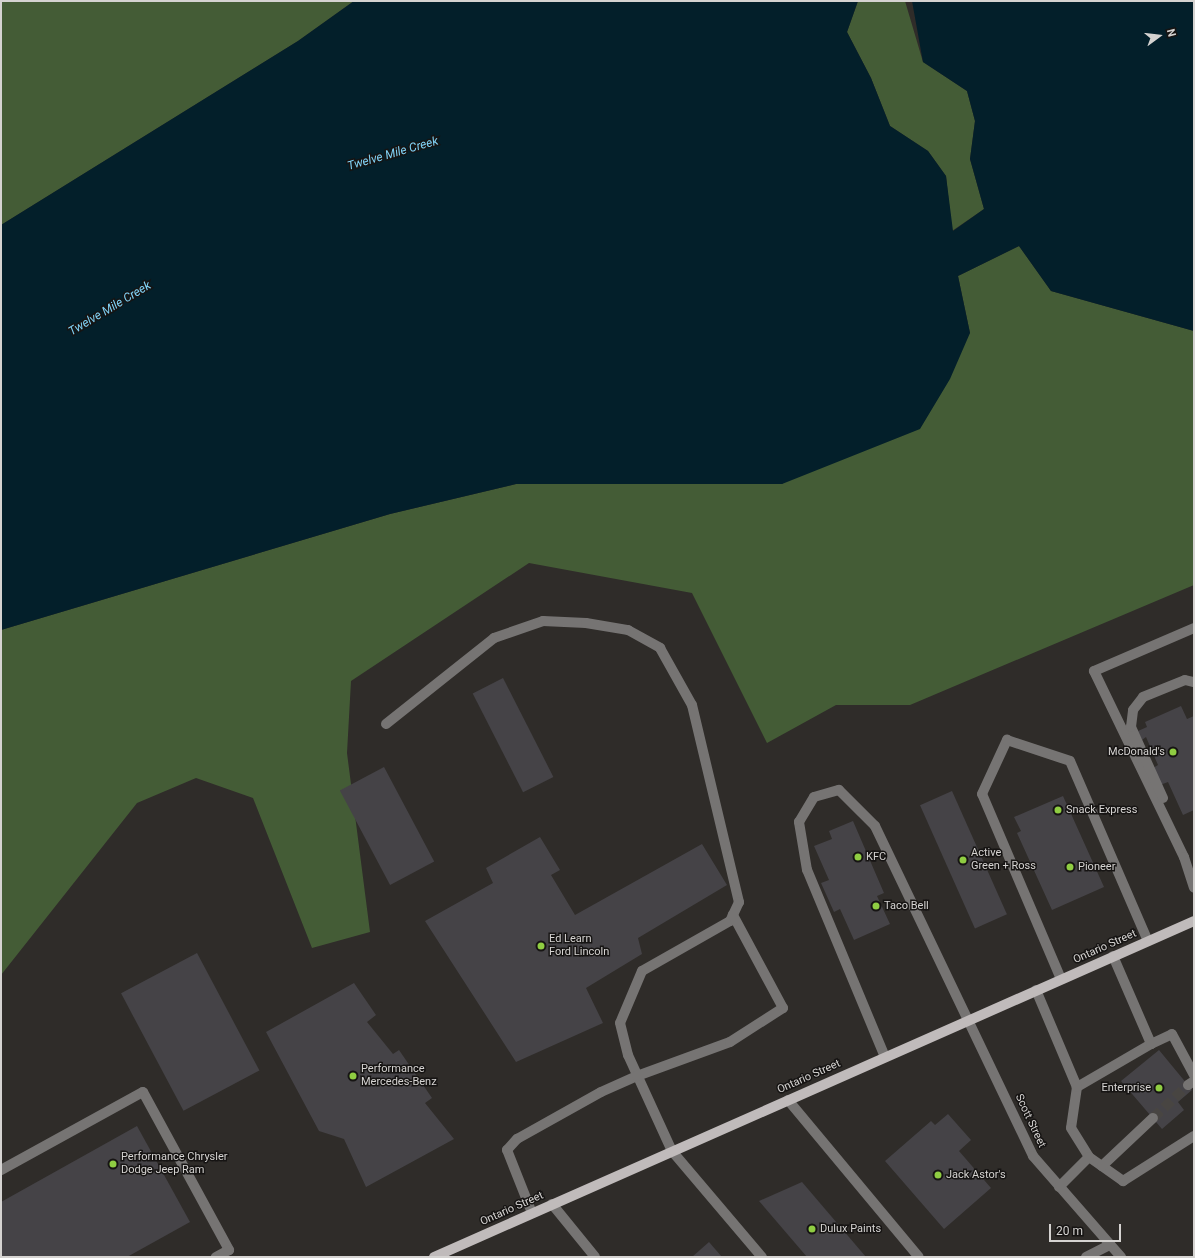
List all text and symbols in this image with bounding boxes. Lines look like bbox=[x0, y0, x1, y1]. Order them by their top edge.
north arrow bbox=[1139, 16, 1179, 56]
text: N bbox=[1164, 27, 1178, 38]
water label: Twelve Mile Creek bbox=[346, 134, 440, 174]
water label: Twelve Mile Creek bbox=[66, 279, 154, 339]
place label: McDonald's bbox=[1108, 745, 1165, 759]
marker: McDonald's bbox=[1168, 747, 1178, 757]
place label: Snack Express bbox=[1066, 803, 1137, 817]
marker: Snack Express bbox=[1053, 805, 1063, 815]
place label: Active Green + Ross bbox=[971, 847, 1036, 873]
place label: KFC bbox=[866, 850, 886, 864]
marker: KFC bbox=[853, 852, 863, 862]
marker: Active Green + Ross bbox=[958, 855, 968, 865]
place label: Pioneer bbox=[1078, 860, 1115, 874]
marker: Pioneer bbox=[1065, 862, 1075, 872]
place label: Taco Bell bbox=[884, 899, 929, 913]
marker: Taco Bell bbox=[871, 901, 881, 911]
street label: Ontario Street bbox=[1071, 927, 1139, 967]
place label: Ed Learn Ford Lincoln bbox=[549, 933, 609, 959]
marker: Ed Learn Ford Lincoln bbox=[536, 941, 546, 951]
street label: Ontario Street bbox=[775, 1057, 843, 1097]
place label: Performance Mercedes-Benz bbox=[361, 1063, 437, 1089]
marker: Performance Mercedes-Benz bbox=[348, 1071, 358, 1081]
place label: Enterprise bbox=[1101, 1081, 1151, 1095]
marker: Enterprise bbox=[1154, 1083, 1164, 1093]
street label: Scott Street bbox=[1012, 1092, 1048, 1150]
place label: Performance Chrysler Dodge Jeep Ram bbox=[121, 1151, 228, 1177]
marker: Performance Chrysler Dodge Jeep Ram bbox=[108, 1159, 118, 1169]
place label: Jack Astor's bbox=[946, 1168, 1006, 1182]
marker: Jack Astor's bbox=[933, 1170, 943, 1180]
street label: Ontario Street bbox=[478, 1189, 546, 1229]
scale bar bbox=[1051, 1216, 1123, 1242]
place label: Dulux Paints bbox=[820, 1222, 881, 1236]
marker: Dulux Paints bbox=[807, 1224, 817, 1234]
text: 20 m bbox=[1056, 1224, 1083, 1238]

